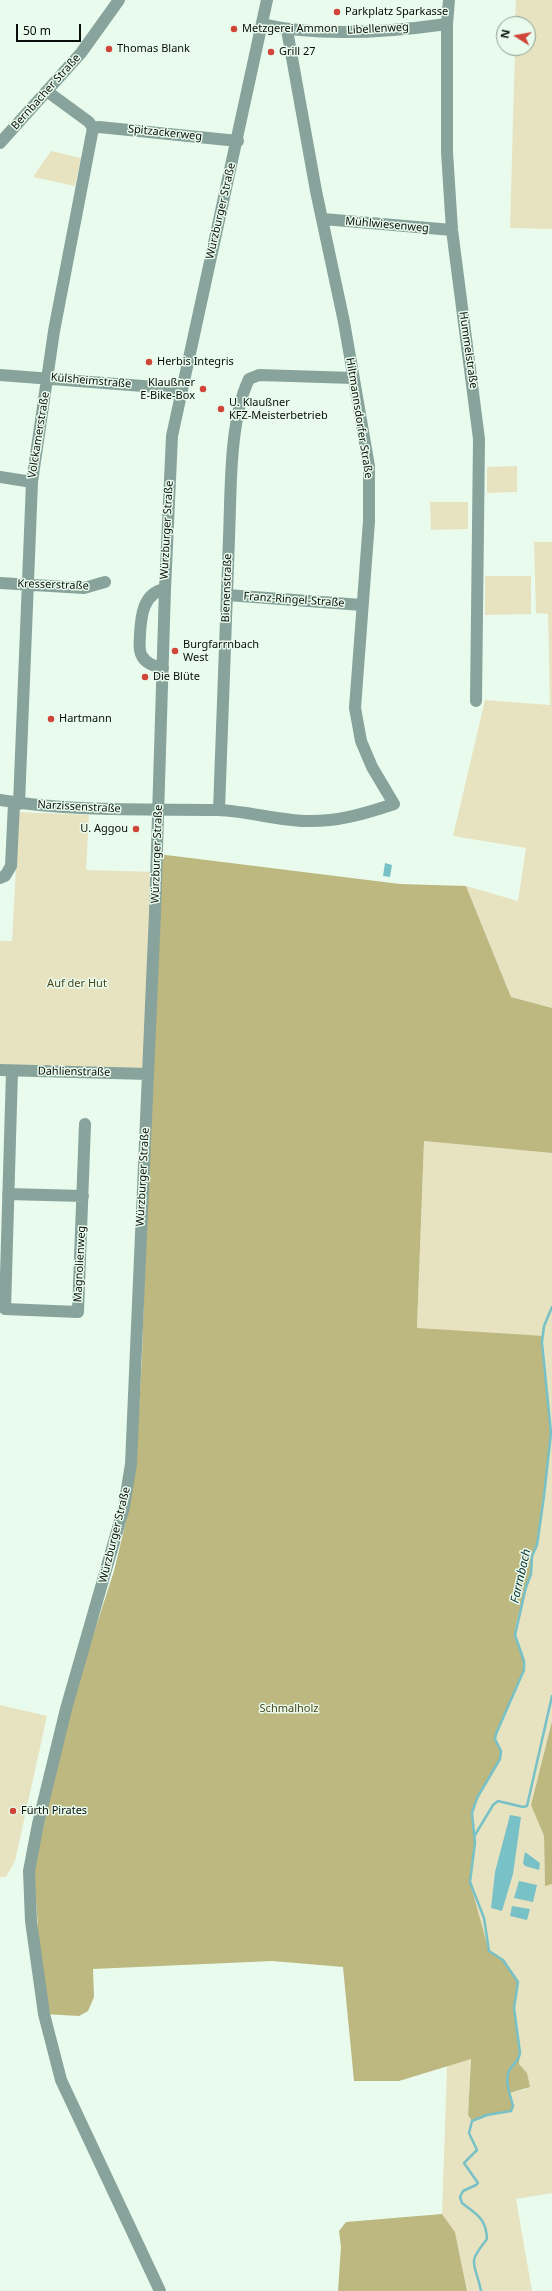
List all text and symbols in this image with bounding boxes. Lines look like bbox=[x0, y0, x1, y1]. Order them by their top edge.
place label: Parkplatz Sparkasse bbox=[345, 5, 448, 19]
marker: Parkplatz Sparkasse bbox=[332, 7, 342, 17]
scale bar bbox=[18, 16, 83, 42]
north arrow bbox=[496, 16, 536, 56]
street label: Libellenweg bbox=[347, 21, 409, 37]
text: 50 m bbox=[23, 22, 51, 39]
place label: Metzgerei Ammon bbox=[242, 22, 338, 36]
marker: Metzgerei Ammon bbox=[229, 24, 239, 34]
text: N bbox=[496, 28, 513, 40]
place label: Thomas Blank bbox=[117, 42, 190, 56]
marker: Thomas Blank bbox=[104, 44, 114, 54]
place label: Grill 27 bbox=[279, 45, 316, 59]
marker: Grill 27 bbox=[266, 47, 276, 57]
street label: Bernbacher Straße bbox=[9, 52, 83, 132]
street label: Spitzackerweg bbox=[127, 123, 203, 143]
street label: Würzburger Straße bbox=[203, 161, 239, 261]
street label: Mühlwiesenweg bbox=[345, 215, 429, 235]
street label: Hummelstraße bbox=[456, 311, 480, 389]
place label: Herbis Integris bbox=[157, 355, 234, 369]
marker: Herbis Integris bbox=[144, 357, 154, 367]
street label: Hiltmannsdorfer Straße bbox=[343, 357, 375, 479]
street label: Külsheimstraße bbox=[50, 371, 132, 391]
place label: Klaußner E-Bike-Box bbox=[140, 376, 195, 402]
marker: Klaußner E-Bike-Box bbox=[198, 384, 208, 394]
street label: Volckamerstraße bbox=[26, 391, 52, 479]
place label: U. Klaußner KFZ-Meisterbetrieb bbox=[229, 396, 328, 422]
marker: U. Klaußner KFZ-Meisterbetrieb bbox=[216, 404, 226, 414]
street label: Würzburger Straße bbox=[158, 480, 176, 580]
street label: Bienenstraße bbox=[219, 553, 235, 623]
street label: Kresserstraße bbox=[17, 577, 89, 593]
street label: Franz-Ringel-Straße bbox=[243, 590, 345, 610]
place label: Burgfarrnbach West bbox=[183, 638, 259, 664]
marker: Burgfarrnbach West bbox=[170, 646, 180, 656]
place label: Die Blüte bbox=[153, 670, 200, 684]
marker: Die Blüte bbox=[140, 672, 150, 682]
place label: Hartmann bbox=[59, 712, 112, 726]
marker: Hartmann bbox=[46, 714, 56, 724]
street label: Narzissenstraße bbox=[37, 798, 121, 816]
street label: Würzburger Straße bbox=[149, 804, 165, 904]
place label: U. Aggou bbox=[80, 822, 128, 836]
marker: U. Aggou bbox=[131, 824, 141, 834]
park label: Auf der Hut bbox=[47, 977, 107, 991]
street label: Dahlienstraße bbox=[38, 1065, 110, 1079]
street label: Würzburger Straße bbox=[134, 1127, 152, 1227]
street label: Magnolienweg bbox=[71, 1225, 89, 1303]
street label: Würzburger Straße bbox=[97, 1486, 133, 1584]
water label: Farrnbach bbox=[508, 1547, 534, 1605]
park label: Schmalholz bbox=[260, 1702, 318, 1716]
place label: Fürth Pirates bbox=[21, 1804, 87, 1818]
marker: Fürth Pirates bbox=[8, 1806, 18, 1816]

